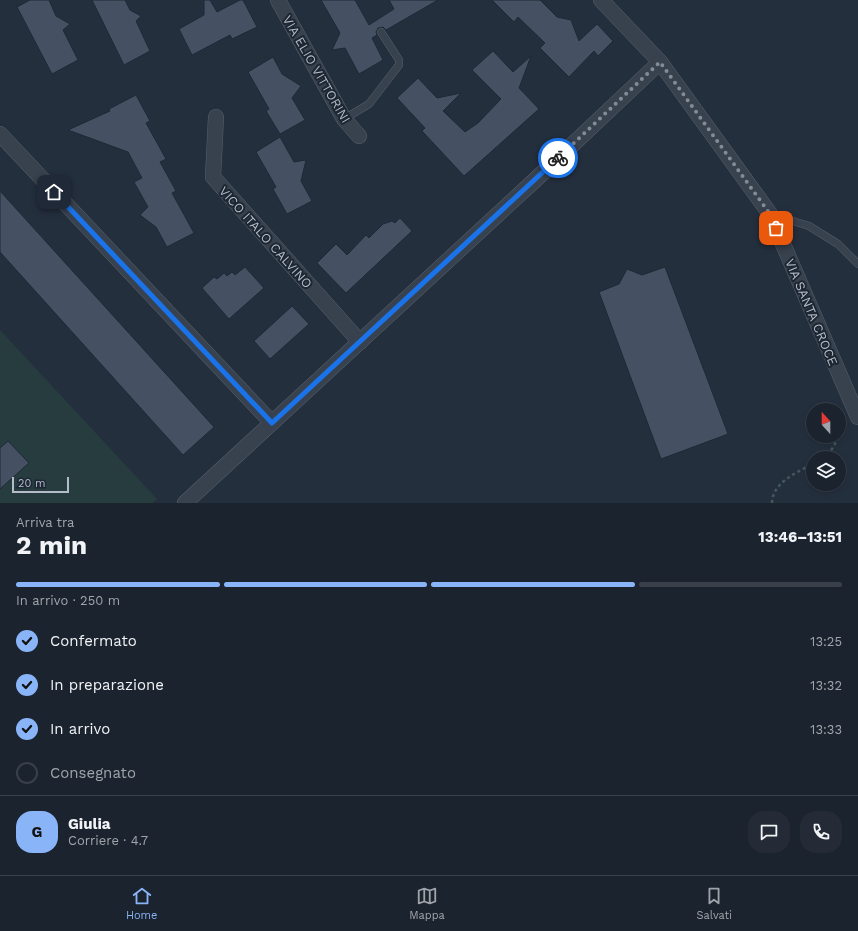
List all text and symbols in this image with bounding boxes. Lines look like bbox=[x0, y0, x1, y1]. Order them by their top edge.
street label: VIA ELIO VITTORINI bbox=[280, 13, 353, 126]
courier bbox=[538, 138, 578, 178]
icon: bike bbox=[547, 147, 569, 169]
pin bbox=[37, 175, 71, 209]
icon: home bbox=[43, 181, 65, 203]
street label: VICO ITALO CALVINO bbox=[216, 183, 315, 291]
pin bbox=[759, 211, 793, 245]
icon: bag bbox=[765, 217, 787, 239]
street label: VIA SANTA CROCE bbox=[782, 256, 841, 368]
north arrow bbox=[806, 403, 846, 443]
map controls bbox=[806, 403, 846, 491]
button: layers bbox=[806, 451, 846, 491]
scale bar bbox=[12, 475, 69, 494]
text: 20 m bbox=[18, 477, 46, 490]
text: Arriva tra bbox=[16, 515, 74, 530]
text: 13:46–13:51 bbox=[758, 528, 842, 546]
text: 2 min bbox=[16, 530, 87, 560]
text: In arrivo · 250 m bbox=[16, 593, 120, 608]
icon: check bbox=[16, 630, 38, 652]
text: Confermato bbox=[50, 632, 137, 650]
text: 13:25 bbox=[810, 634, 842, 649]
icon: check bbox=[16, 674, 38, 696]
text: In preparazione bbox=[50, 676, 164, 694]
text: 13:32 bbox=[810, 678, 842, 693]
icon: check bbox=[16, 718, 38, 740]
text: In arrivo bbox=[50, 720, 110, 738]
text: 13:33 bbox=[810, 722, 842, 737]
text: Consegnato bbox=[50, 764, 136, 782]
button: chat bbox=[748, 811, 790, 853]
button: phone bbox=[800, 811, 842, 853]
text: Giulia bbox=[68, 815, 110, 833]
text: G bbox=[32, 823, 42, 841]
text: Corriere · 4.7 bbox=[68, 833, 148, 848]
tab: Home bbox=[126, 885, 157, 922]
tab: Mappa bbox=[409, 885, 445, 922]
tab: Salvati bbox=[697, 885, 732, 922]

